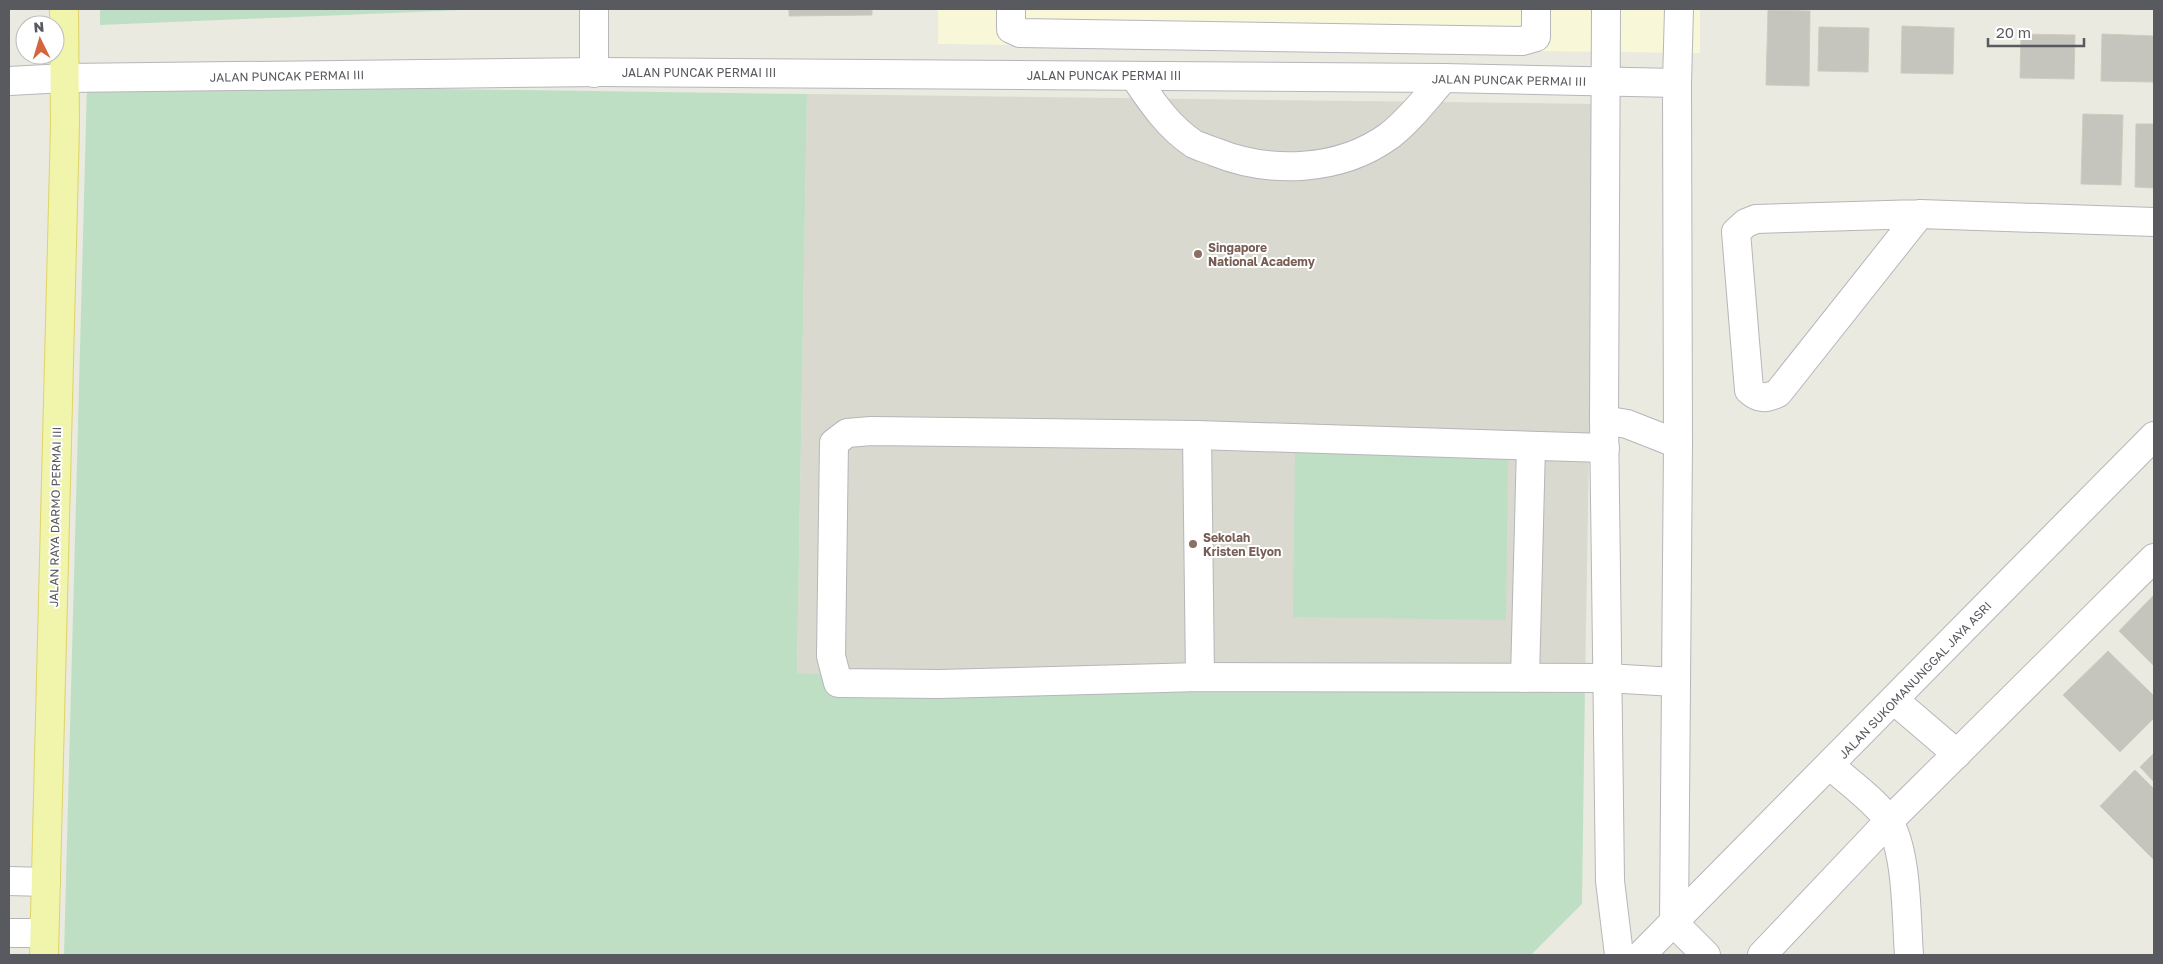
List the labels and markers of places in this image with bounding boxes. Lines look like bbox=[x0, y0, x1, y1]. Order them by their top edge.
place label: Singapore National Academy bbox=[1208, 240, 1316, 269]
marker: Singapore National Academy bbox=[1192, 248, 1204, 260]
place label: Sekolah Kristen Elyon bbox=[1203, 530, 1281, 559]
marker: Sekolah Kristen Elyon bbox=[1187, 538, 1199, 550]

